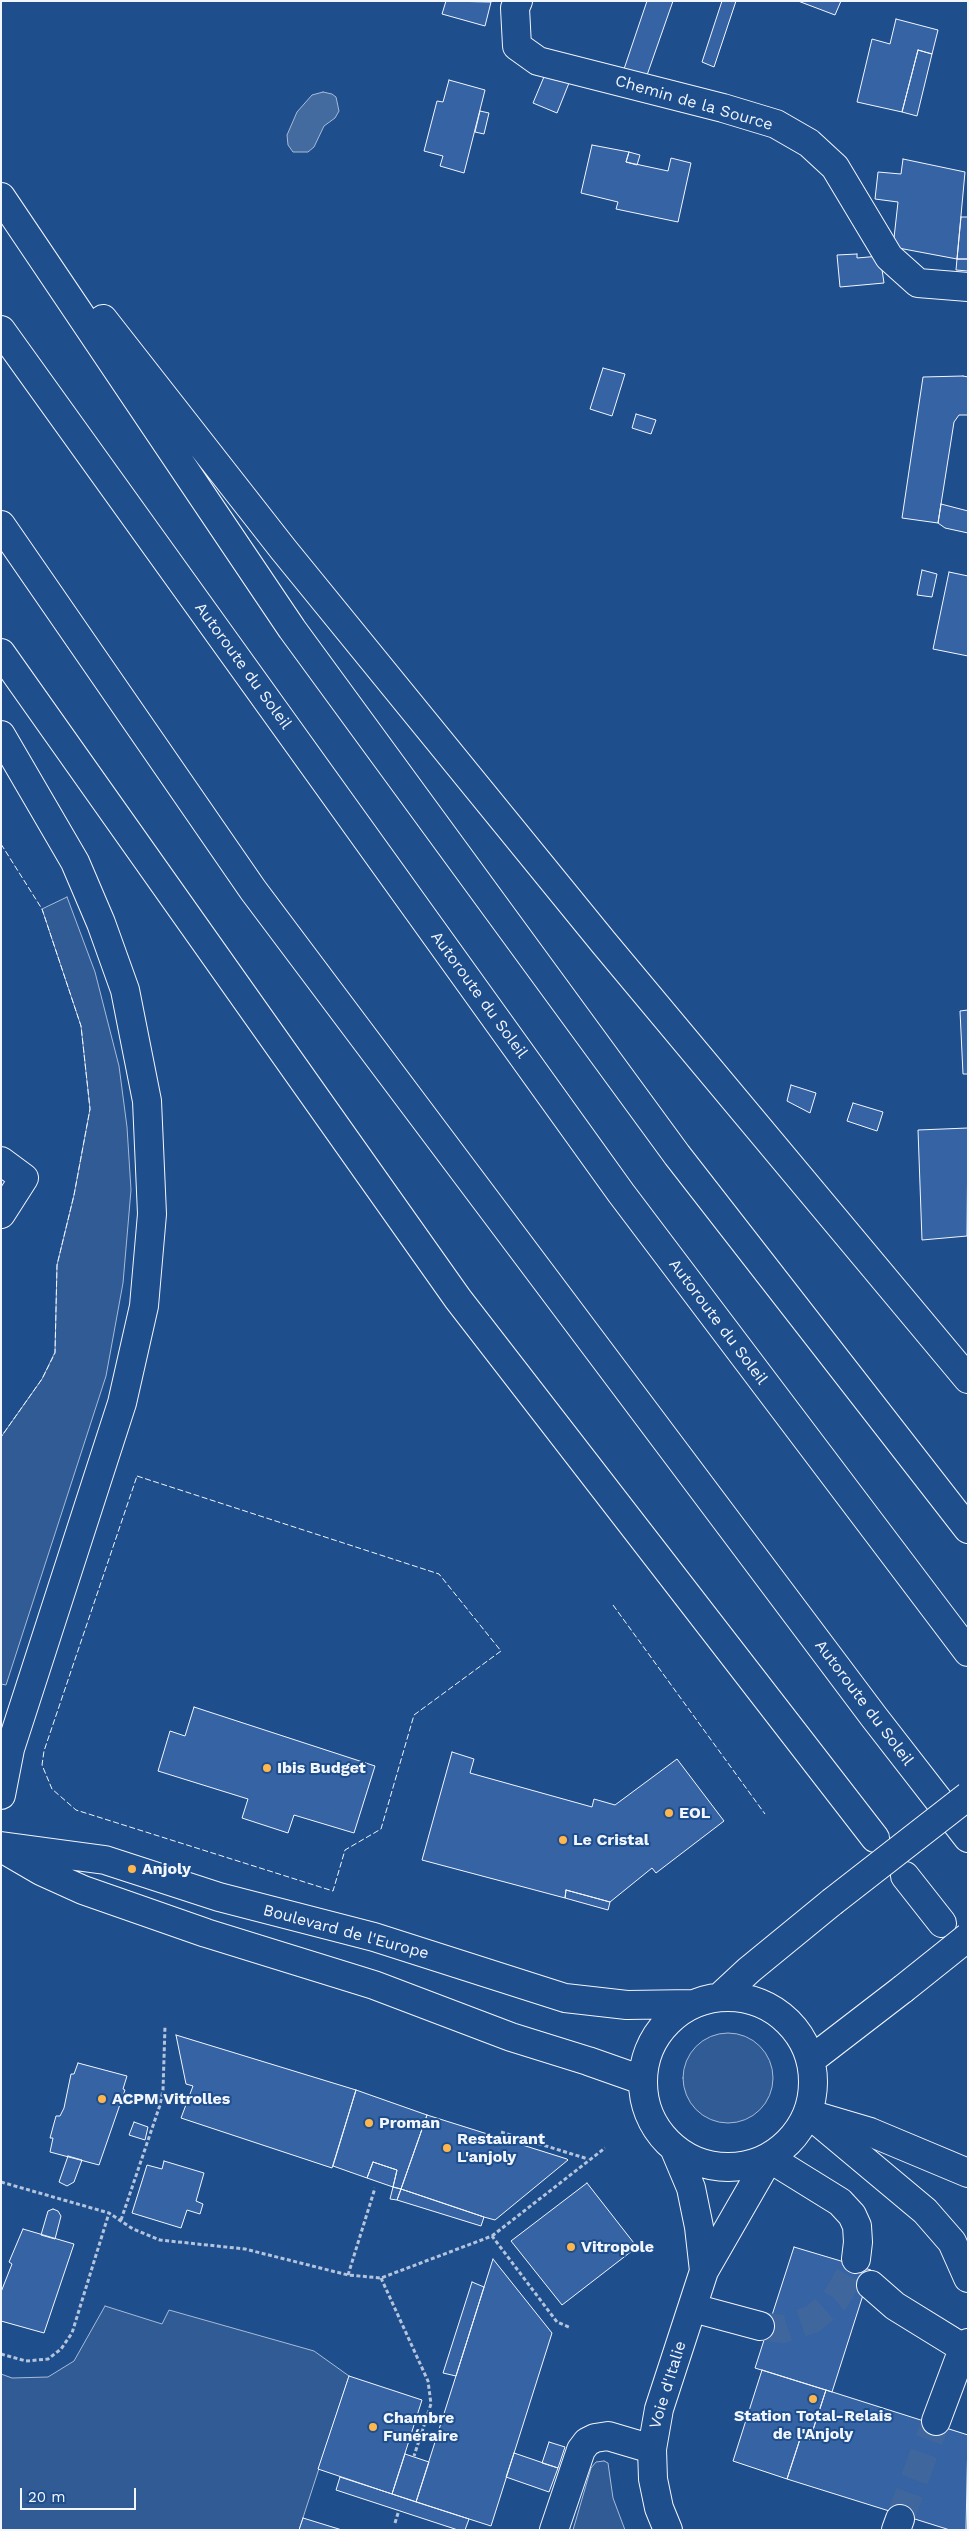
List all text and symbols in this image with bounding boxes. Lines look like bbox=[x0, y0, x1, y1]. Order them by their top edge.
street label: Chemin de la Source bbox=[613, 71, 775, 135]
street label: Autoroute du Soleil bbox=[190, 599, 296, 733]
street label: Autoroute du Soleil bbox=[426, 928, 532, 1062]
street label: Autoroute du Soleil bbox=[665, 1255, 771, 1389]
street label: Autoroute du Soleil bbox=[811, 1636, 917, 1770]
place label: Ibis Budget bbox=[277, 1758, 366, 1778]
marker: Ibis Budget bbox=[261, 1762, 273, 1774]
place label: EOL bbox=[679, 1803, 710, 1823]
marker: EOL bbox=[663, 1807, 675, 1819]
place label: Le Cristal bbox=[573, 1830, 649, 1850]
marker: Le Cristal bbox=[557, 1834, 569, 1846]
place label: Anjoly bbox=[142, 1859, 191, 1879]
marker: Anjoly bbox=[126, 1863, 138, 1875]
street label: Boulevard de l'Europe bbox=[261, 1901, 431, 1963]
place label: ACPM Vitrolles bbox=[112, 2089, 230, 2109]
marker: ACPM Vitrolles bbox=[96, 2093, 108, 2105]
place label: Proman bbox=[379, 2113, 440, 2133]
marker: Proman bbox=[363, 2117, 375, 2129]
place label: Restaurant L'anjoly bbox=[457, 2129, 545, 2167]
marker: Restaurant L'anjoly bbox=[441, 2142, 453, 2154]
place label: Vitropole bbox=[581, 2237, 654, 2257]
marker: Vitropole bbox=[565, 2241, 577, 2253]
street label: Voie d'Italie bbox=[646, 2339, 690, 2431]
marker: Station Total-Relais de l'Anjoly bbox=[807, 2393, 819, 2405]
place label: Station Total-Relais de l'Anjoly bbox=[734, 2406, 892, 2444]
place label: Chambre Funéraire bbox=[383, 2408, 458, 2446]
marker: Chambre Funéraire bbox=[367, 2421, 379, 2433]
scale bar bbox=[22, 2478, 139, 2510]
text: 20 m bbox=[28, 2488, 66, 2506]

